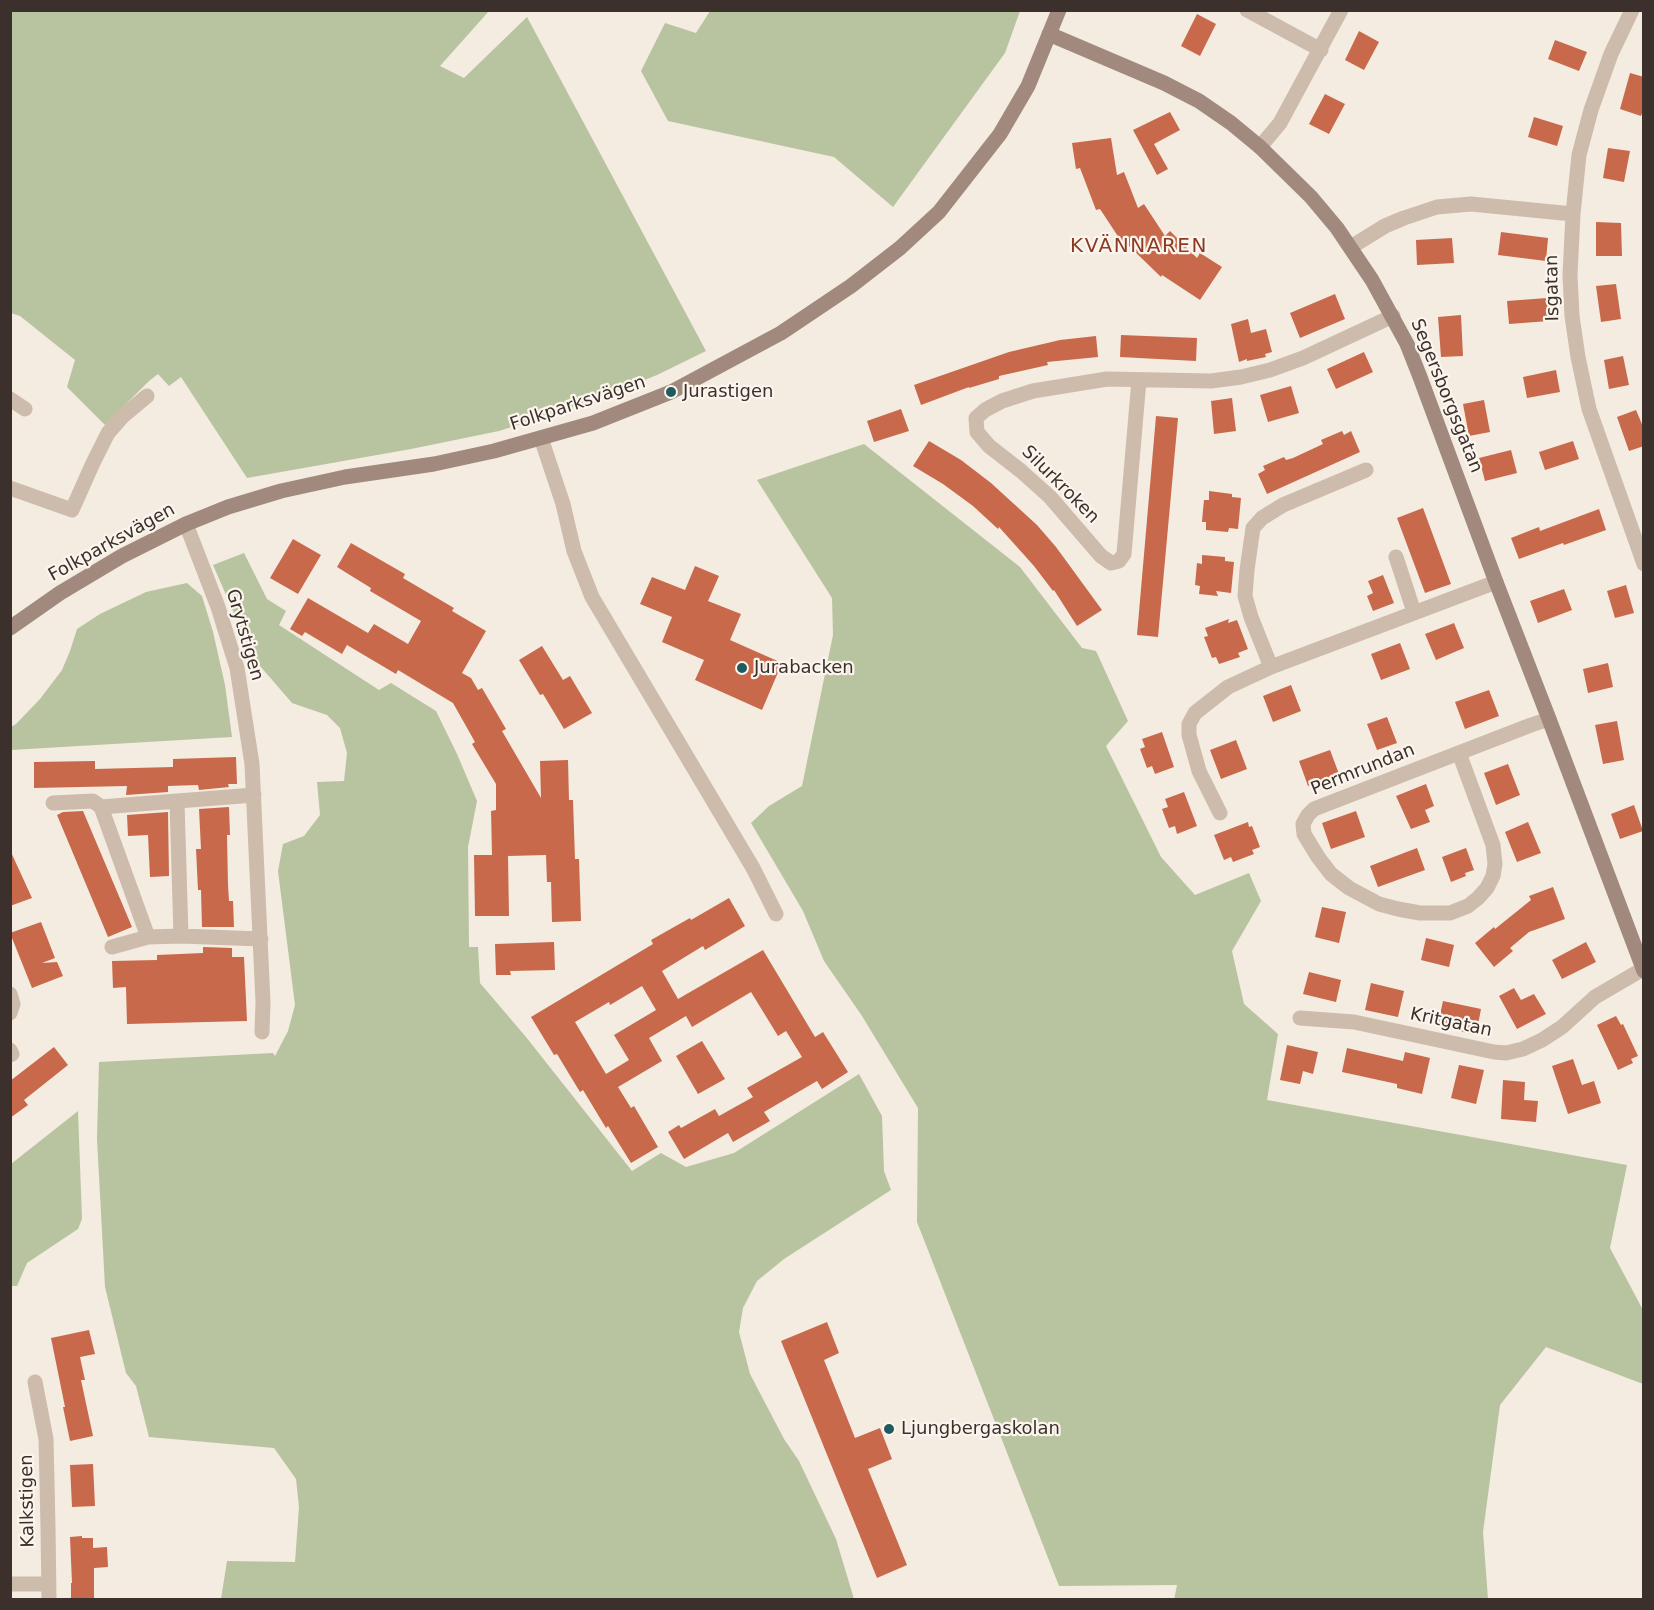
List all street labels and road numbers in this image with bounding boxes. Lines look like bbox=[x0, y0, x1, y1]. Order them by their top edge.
street label: Isgatan bbox=[1542, 254, 1564, 322]
street label: Segersborgsgatan bbox=[1405, 316, 1487, 476]
street label: Folkparksvägen bbox=[507, 372, 649, 436]
street label: Silurkroken bbox=[1017, 442, 1103, 528]
street label: Folkparksvägen bbox=[45, 499, 179, 587]
street label: Grytstigen bbox=[221, 587, 267, 683]
street label: Permrundan bbox=[1308, 739, 1418, 801]
street label: Kritgatan bbox=[1408, 1004, 1494, 1042]
street label: Kalkstigen bbox=[16, 1454, 40, 1548]

